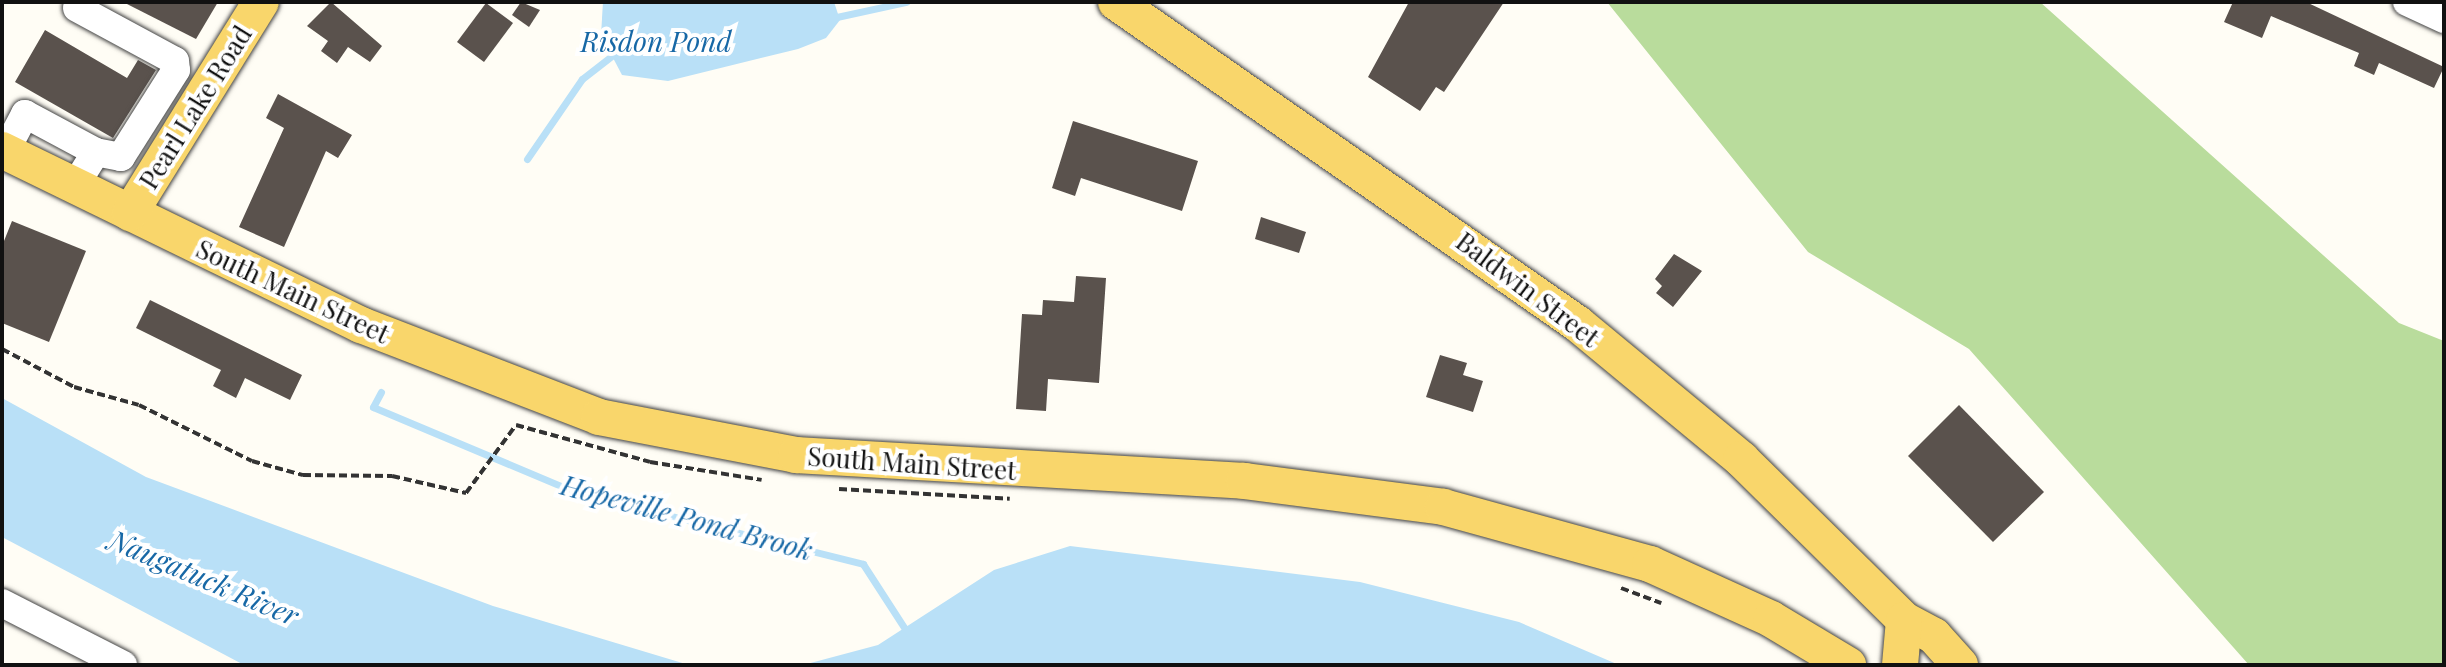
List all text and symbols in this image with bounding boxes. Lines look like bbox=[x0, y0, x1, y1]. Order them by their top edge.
street label: Pearl Lake Road bbox=[132, 20, 258, 194]
water label: Risdon Pond bbox=[580, 24, 732, 58]
street label: Baldwin Street bbox=[1450, 225, 1606, 353]
street label: South Main Street bbox=[192, 233, 394, 349]
street label: South Main Street bbox=[807, 440, 1017, 486]
water label: Hopeville Pond Brook bbox=[557, 467, 817, 567]
water label: Naugatuck River bbox=[104, 522, 304, 632]

